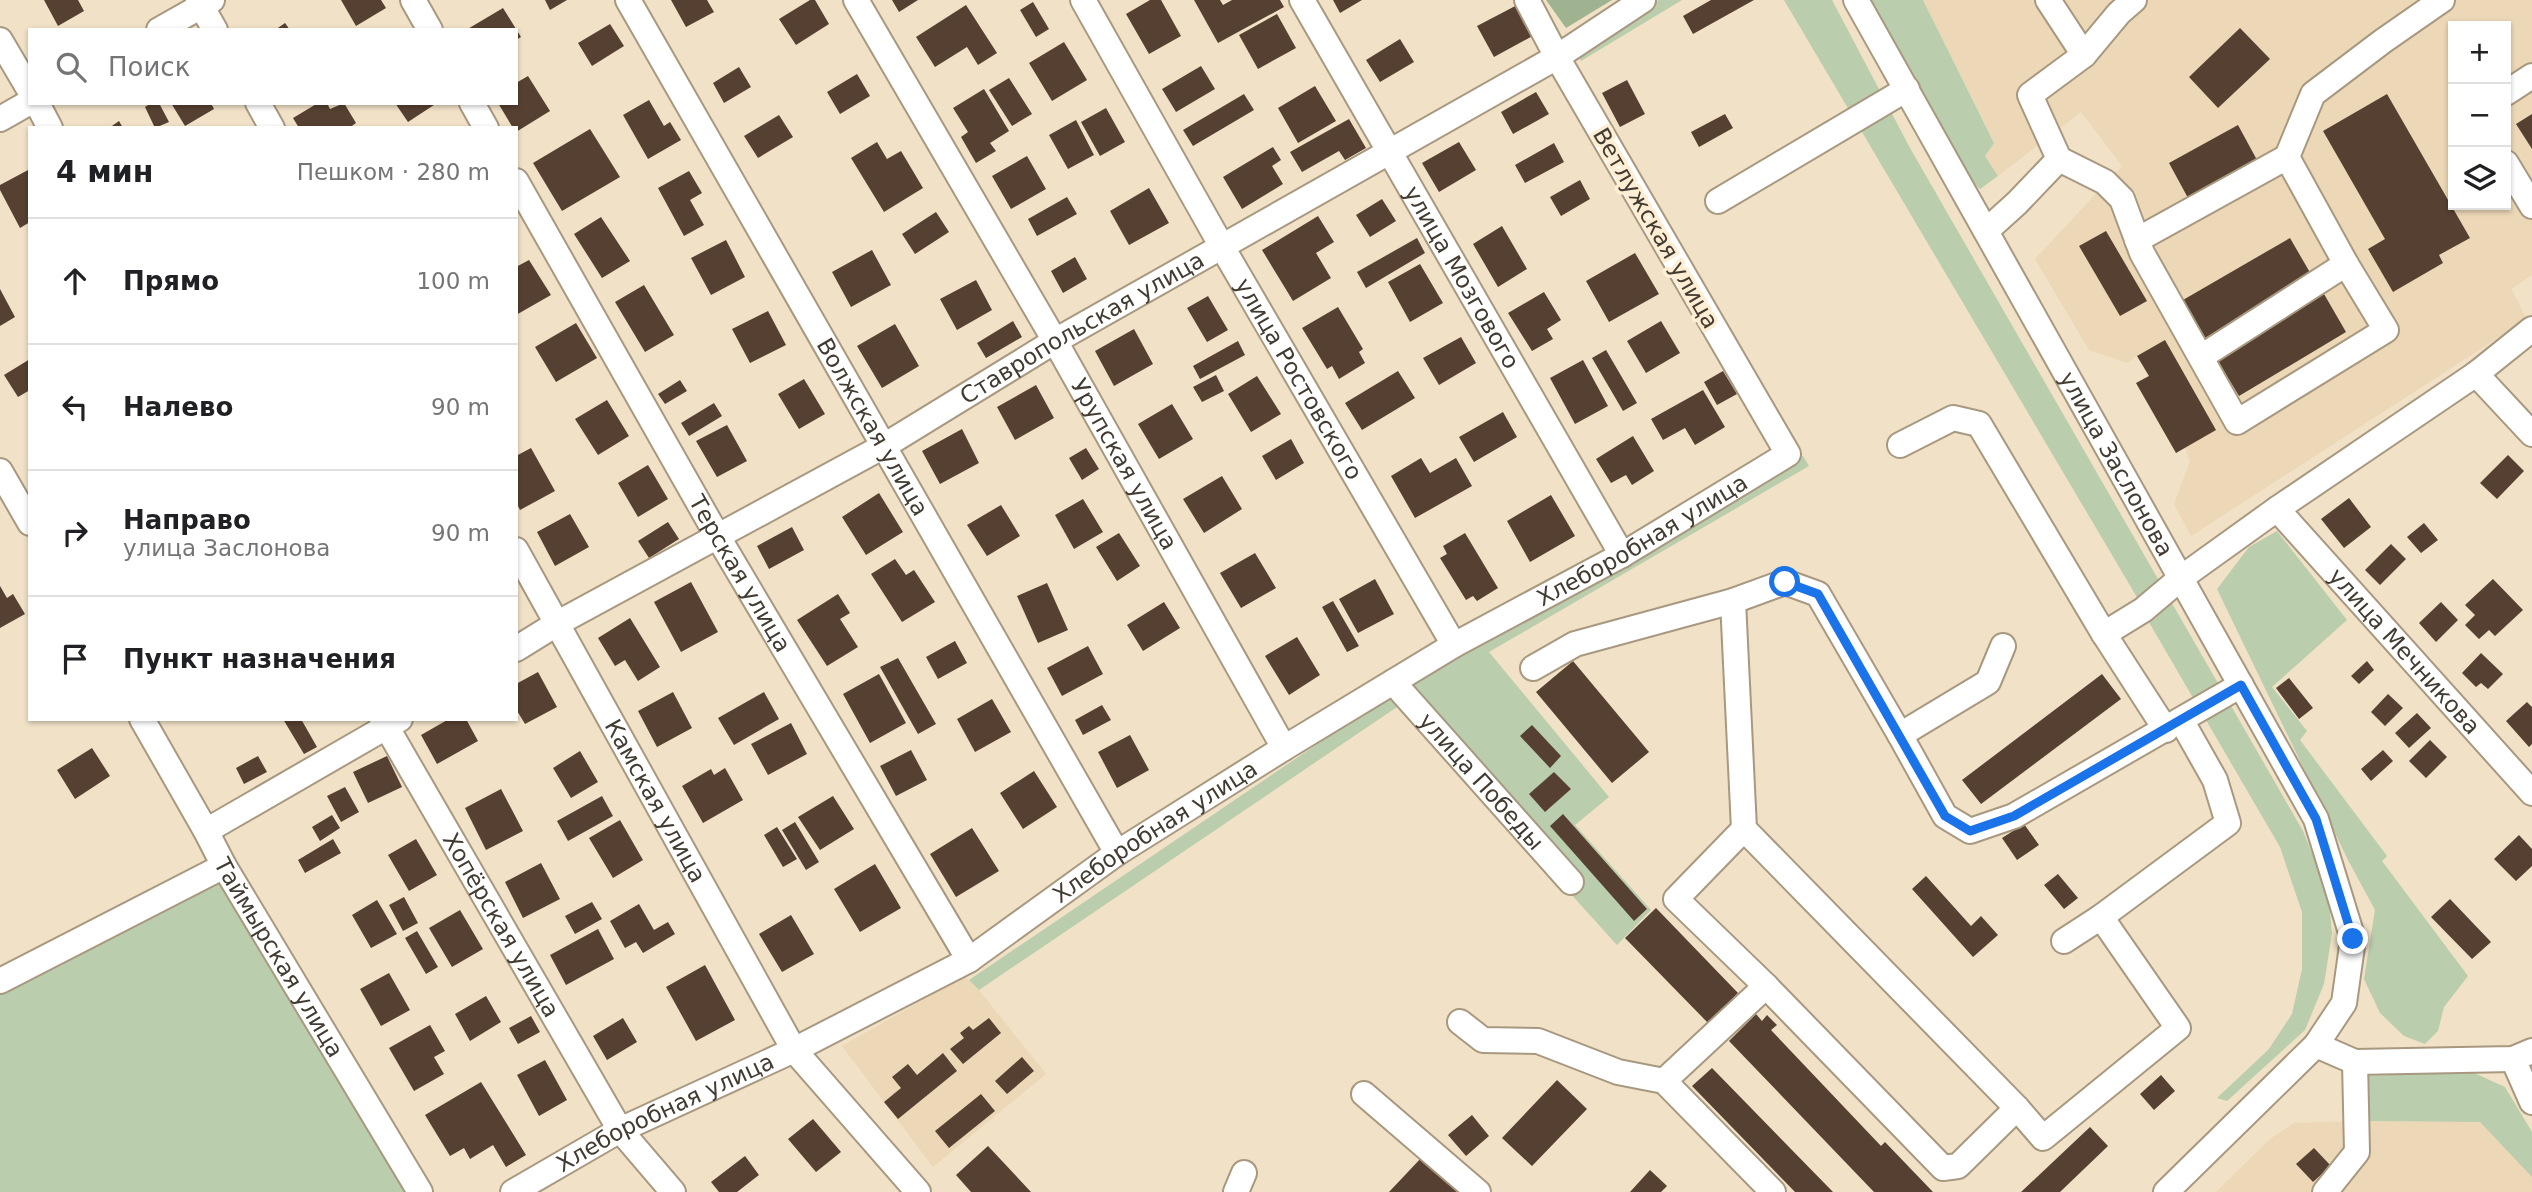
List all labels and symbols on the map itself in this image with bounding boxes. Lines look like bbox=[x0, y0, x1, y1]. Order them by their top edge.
street label: Ветлужская улица bbox=[1588, 123, 1724, 333]
street label: улица Мозгового bbox=[1399, 181, 1525, 373]
street label: Ставропольская улица bbox=[955, 246, 1209, 409]
street label: улица Ростовского bbox=[1230, 273, 1368, 484]
street label: Волжская улица bbox=[812, 334, 934, 520]
street label: улица Заслонова bbox=[2054, 367, 2179, 561]
street label: Урупская улица bbox=[1066, 374, 1183, 554]
street label: Хлеборобная улица bbox=[1532, 469, 1752, 611]
street label: Терская улица bbox=[683, 490, 796, 657]
street label: улица Мечникова bbox=[2324, 563, 2486, 739]
route start bbox=[1769, 566, 1800, 597]
street label: улица Победы bbox=[1414, 708, 1549, 855]
street label: Камская улица bbox=[600, 715, 711, 887]
street label: Хлеборобная улица bbox=[1048, 755, 1262, 908]
street label: Хопёрская улица bbox=[438, 828, 565, 1022]
street label: Таймырская улица bbox=[209, 853, 349, 1062]
route end bbox=[2337, 923, 2368, 954]
street label: Хлеборобная улица bbox=[552, 1048, 778, 1177]

